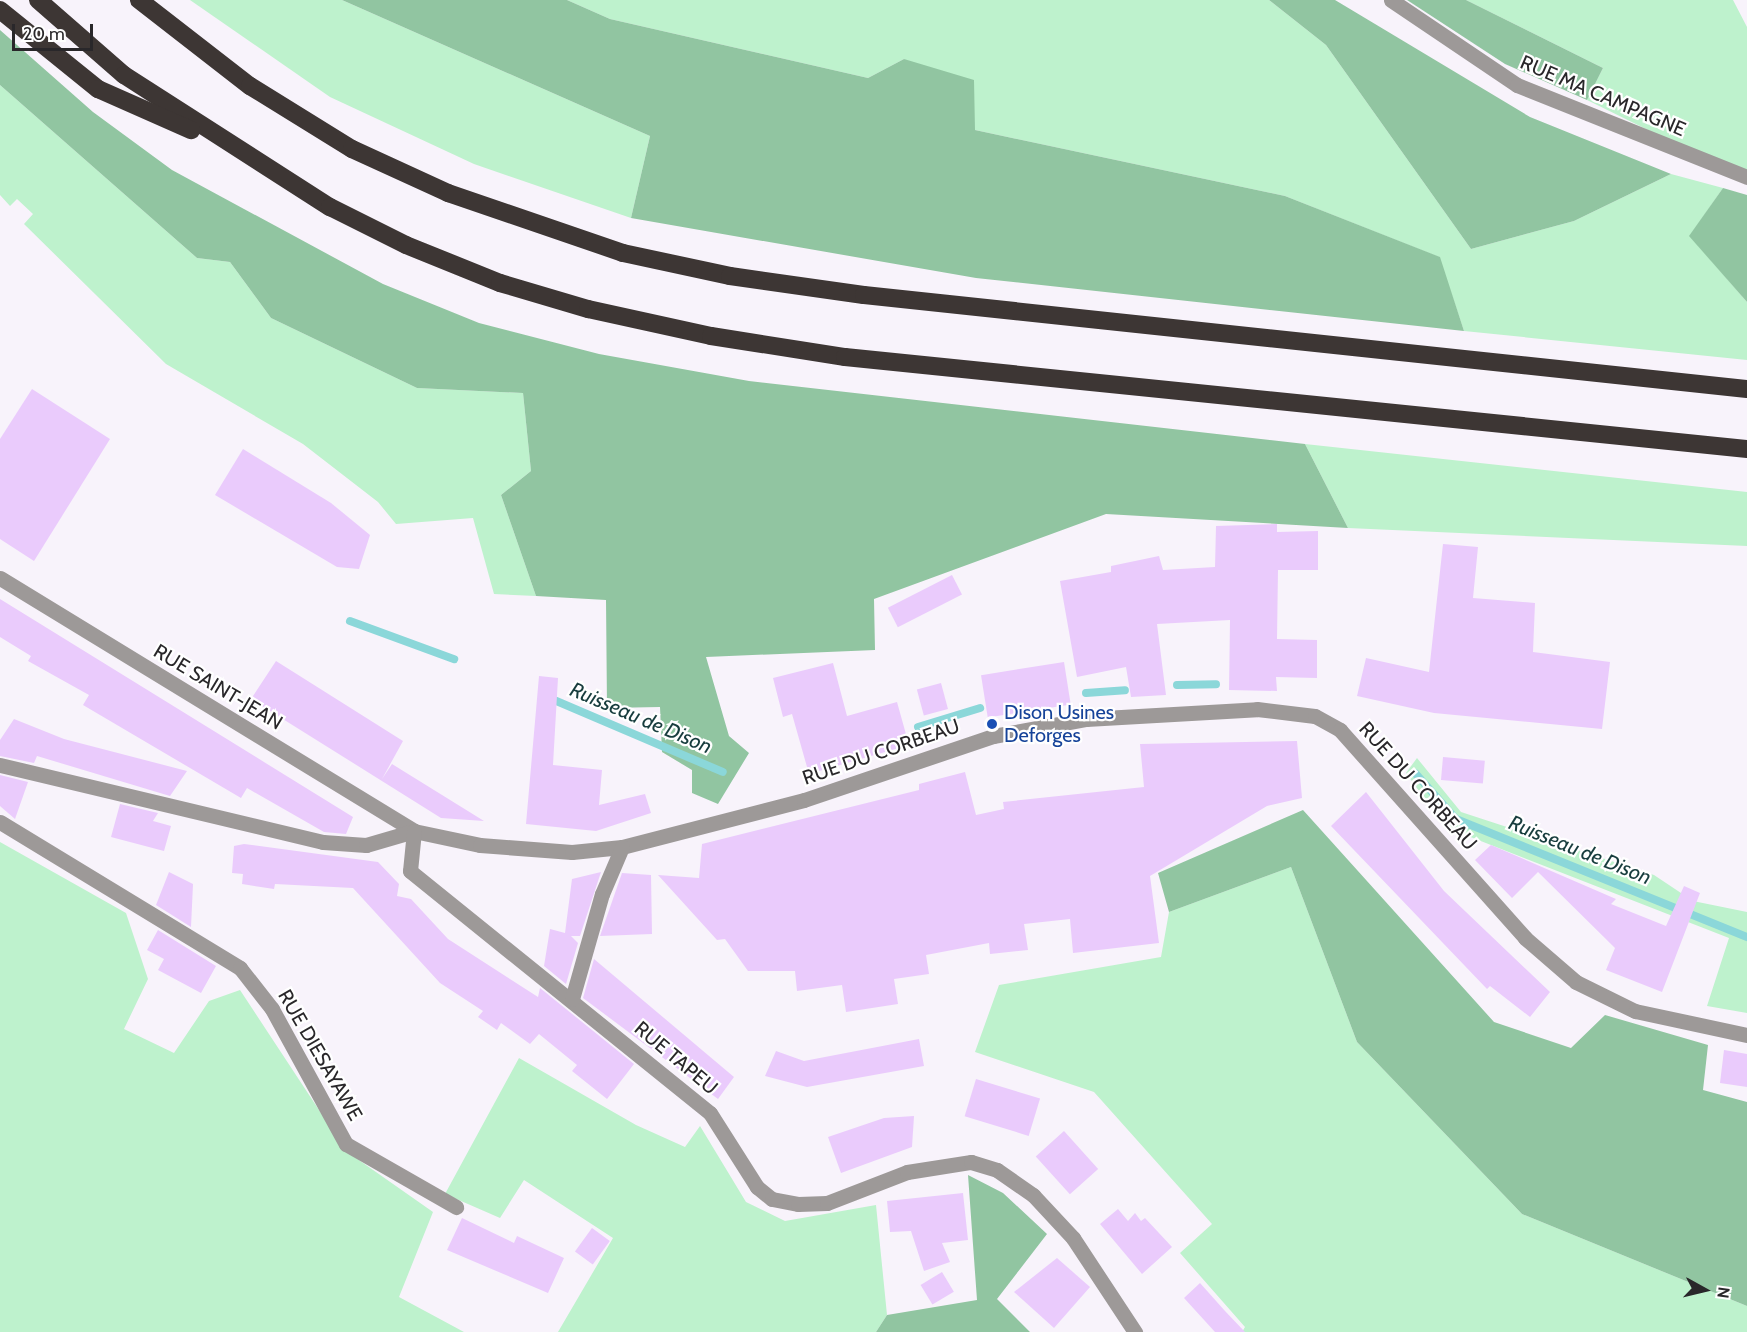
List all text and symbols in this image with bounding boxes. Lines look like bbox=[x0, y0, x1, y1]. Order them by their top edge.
scale bar bbox=[15, 12, 96, 50]
text: 20 m bbox=[23, 23, 65, 45]
street label: RUE MA CAMPAGNE bbox=[1517, 50, 1689, 142]
street label: RUE SAINT-JEAN bbox=[149, 639, 287, 735]
water label: Ruisseau de Dison bbox=[566, 677, 716, 759]
place label: Dison Usines Deforges bbox=[1004, 700, 1114, 747]
street label: RUE DU CORBEAU bbox=[799, 714, 963, 790]
marker: Dison Usines Deforges bbox=[985, 717, 999, 731]
street label: RUE DU CORBEAU bbox=[1354, 717, 1482, 855]
water label: Ruisseau de Dison bbox=[1505, 810, 1655, 890]
street label: RUE DIESAYAWE bbox=[273, 985, 367, 1125]
street label: RUE TAPEU bbox=[630, 1016, 722, 1100]
north arrow bbox=[1675, 1260, 1735, 1320]
text: N bbox=[1713, 1286, 1734, 1299]

